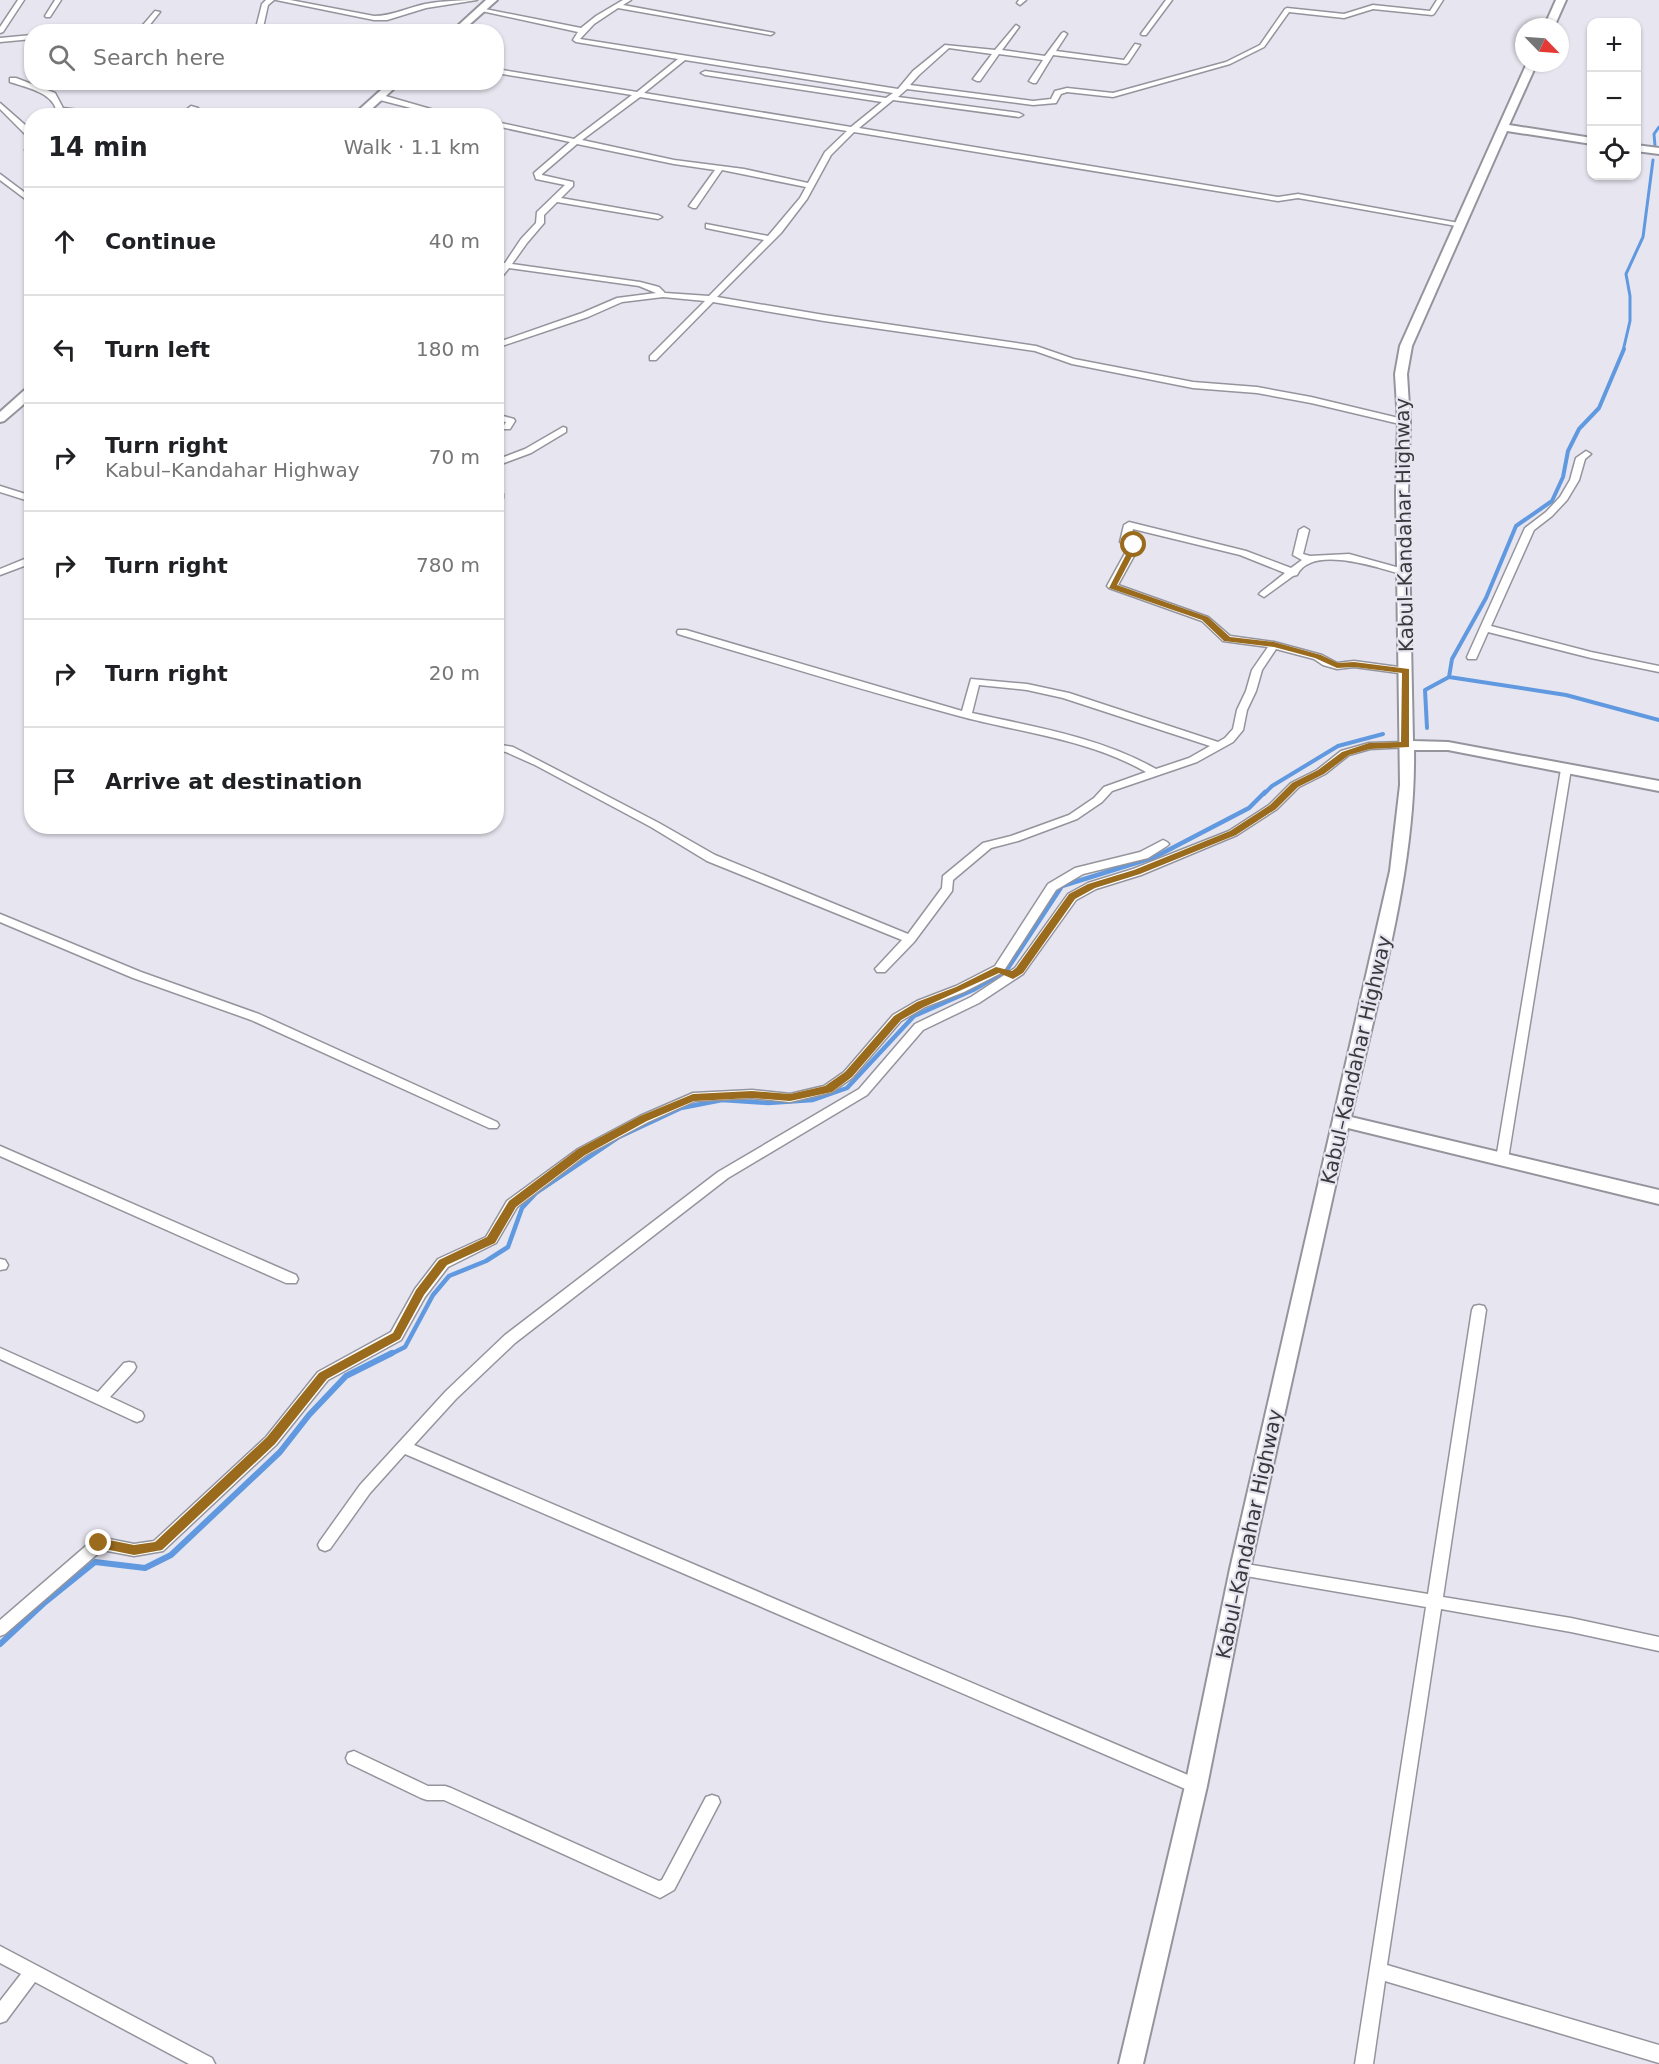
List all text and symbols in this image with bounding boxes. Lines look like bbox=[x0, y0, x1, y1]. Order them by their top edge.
north arrow bbox=[1515, 18, 1569, 72]
map controls bbox=[1587, 18, 1641, 180]
button: + bbox=[1587, 18, 1641, 72]
search box bbox=[24, 24, 504, 90]
icon: search bbox=[45, 41, 78, 74]
text: Search here bbox=[93, 45, 225, 70]
button: − bbox=[1587, 72, 1641, 126]
button: locate bbox=[1587, 126, 1641, 180]
text: 14 min bbox=[48, 132, 148, 162]
text: Walk · 1.1 km bbox=[344, 135, 480, 159]
icon: ahead bbox=[48, 225, 81, 258]
text: Continue bbox=[105, 229, 216, 254]
text: 40 m bbox=[429, 229, 480, 253]
icon: left bbox=[48, 333, 81, 366]
text: Turn left bbox=[105, 337, 210, 362]
text: 180 m bbox=[416, 337, 480, 361]
street label: Kabul–Kandahar Highway bbox=[1390, 397, 1418, 652]
text: Turn right bbox=[105, 433, 228, 458]
icon: right bbox=[48, 441, 81, 474]
text: 70 m bbox=[429, 445, 480, 469]
text: Kabul–Kandahar Highway bbox=[105, 458, 360, 482]
route start bbox=[1120, 531, 1146, 557]
icon: right bbox=[48, 549, 81, 582]
text: Turn right bbox=[105, 553, 228, 578]
text: 780 m bbox=[416, 553, 480, 577]
icon: right bbox=[48, 657, 81, 690]
text: Turn right bbox=[105, 661, 228, 686]
text: 20 m bbox=[429, 661, 480, 685]
icon: arrive bbox=[48, 765, 81, 798]
text: Arrive at destination bbox=[105, 769, 362, 794]
street label: Kabul–Kandahar Highway bbox=[1316, 933, 1396, 1187]
street label: Kabul–Kandahar Highway bbox=[1211, 1407, 1287, 1661]
route end bbox=[85, 1529, 111, 1555]

